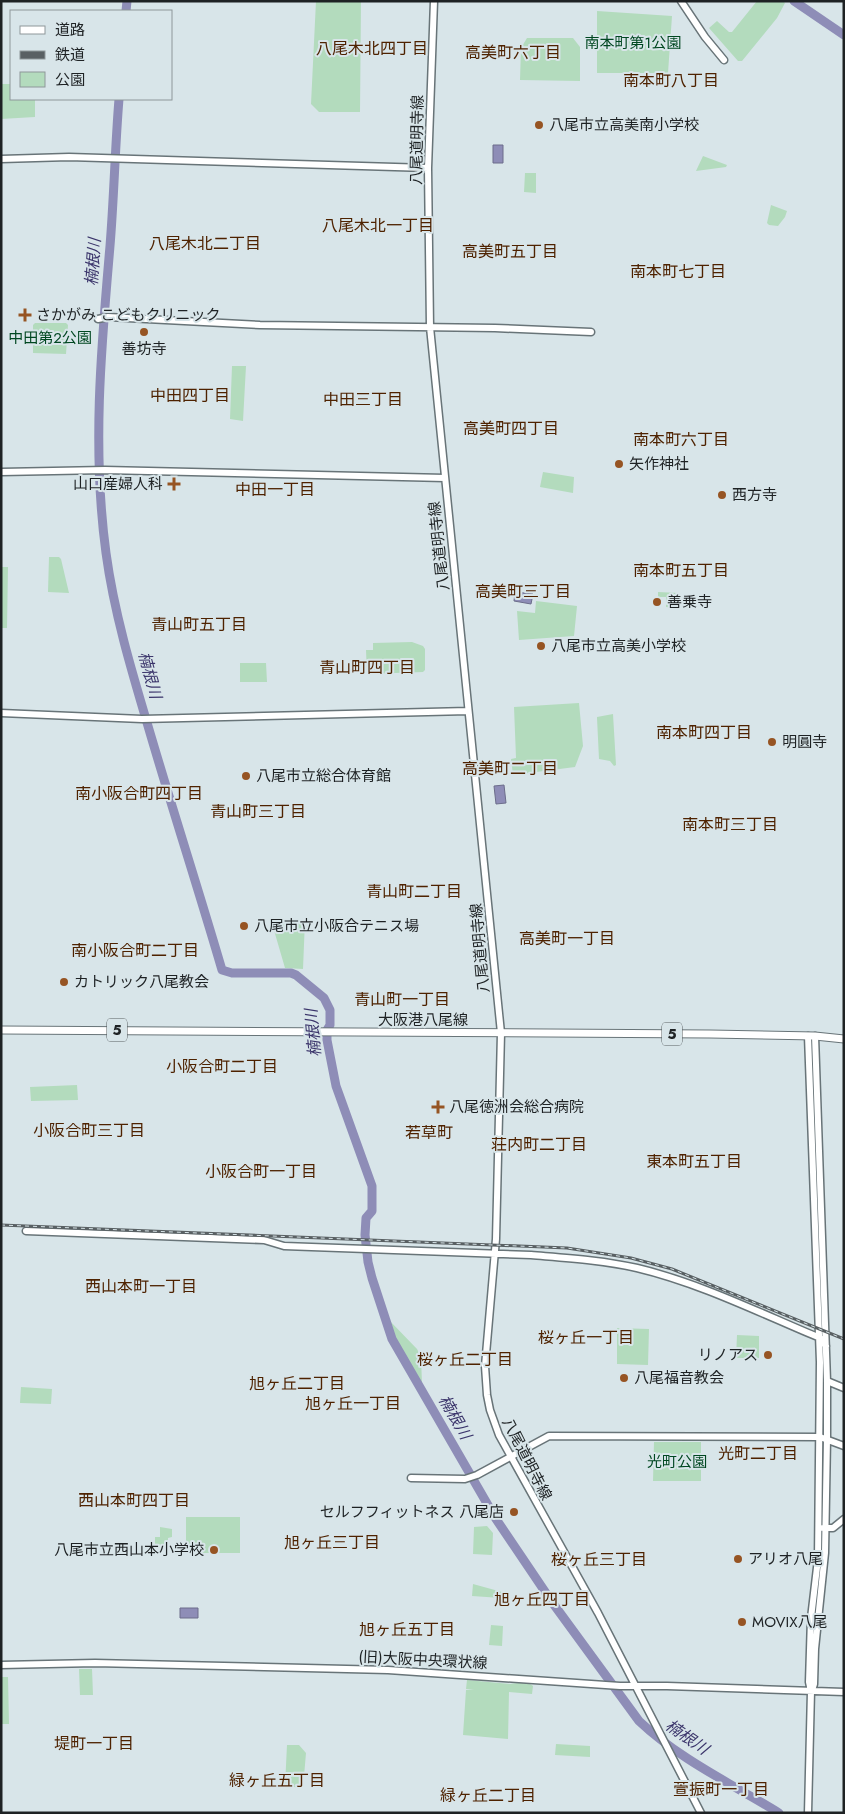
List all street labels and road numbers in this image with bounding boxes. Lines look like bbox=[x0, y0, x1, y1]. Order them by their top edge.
street label: 八尾道明寺線 bbox=[405, 95, 429, 185]
street label: 八尾道明寺線 bbox=[423, 500, 455, 592]
street label: 八尾道明寺線 bbox=[465, 902, 495, 994]
street label: 大阪港八尾線 bbox=[378, 1009, 468, 1031]
road number: 5 bbox=[107, 1018, 127, 1042]
road number: 5 bbox=[662, 1022, 682, 1046]
street label: 八尾道明寺線 bbox=[497, 1414, 557, 1504]
street label: (旧)大阪中央環状線 bbox=[358, 1646, 488, 1674]

